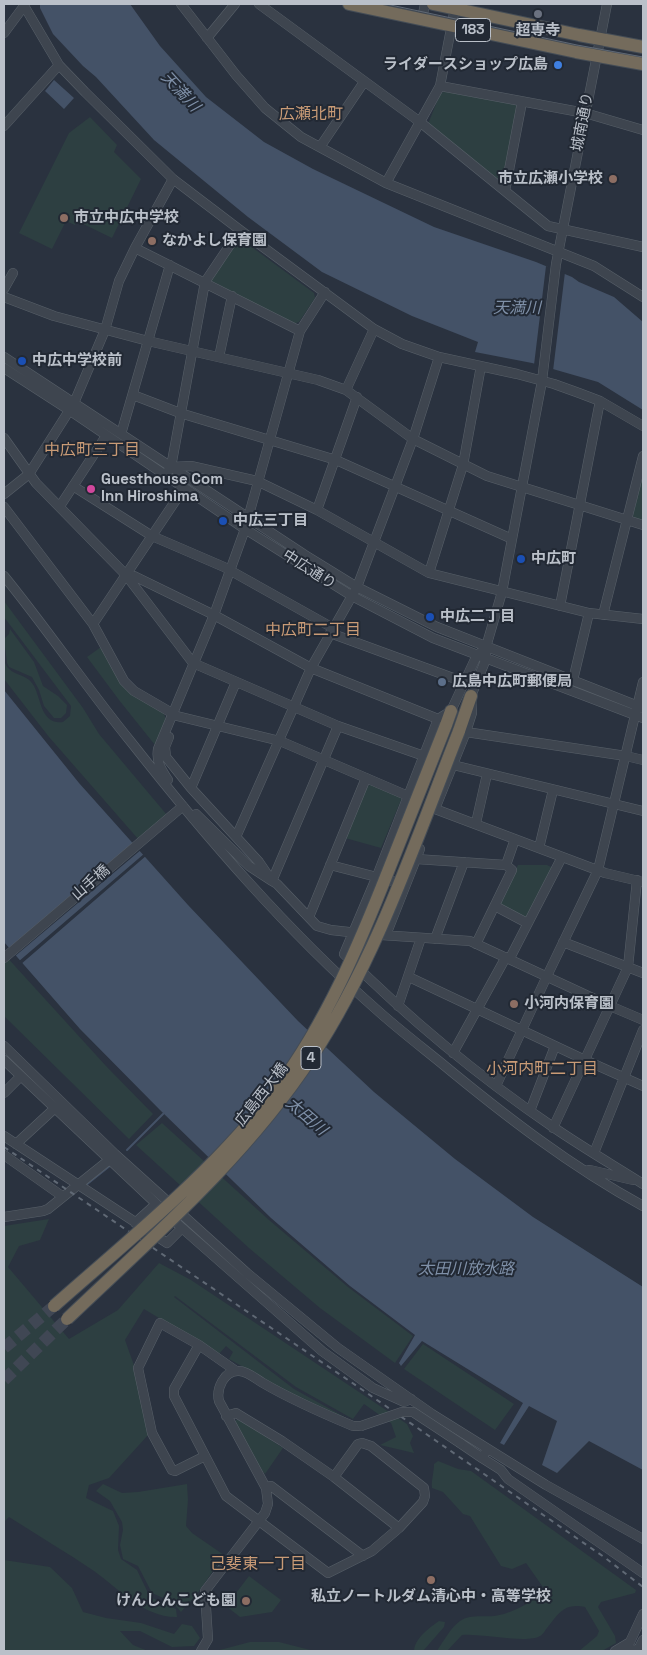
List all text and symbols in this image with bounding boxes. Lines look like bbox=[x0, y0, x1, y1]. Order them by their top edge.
marker: 超専寺 bbox=[532, 8, 544, 20]
road number: 183 bbox=[456, 18, 490, 42]
place label: 超専寺 bbox=[516, 22, 560, 40]
place label: ライダースショップ広島 bbox=[383, 56, 548, 74]
marker: ライダースショップ広島 bbox=[552, 59, 564, 71]
water label: 天満川 bbox=[157, 68, 203, 116]
street label: 城南通り bbox=[568, 91, 598, 153]
district label: 広瀬北町 bbox=[279, 105, 343, 125]
place label: 市立広瀬小学校 bbox=[498, 170, 603, 188]
marker: 市立広瀬小学校 bbox=[607, 173, 619, 185]
place label: 市立中広中学校 bbox=[74, 209, 179, 227]
marker: 市立中広中学校 bbox=[58, 212, 70, 224]
place label: なかよし保育園 bbox=[162, 232, 267, 250]
marker: なかよし保育園 bbox=[146, 235, 158, 247]
water label: 天満川 bbox=[493, 299, 541, 319]
place label: 中広中学校前 bbox=[32, 352, 122, 370]
marker: 中広中学校前 bbox=[16, 355, 28, 367]
district label: 中広町三丁目 bbox=[44, 441, 140, 461]
place label: Guesthouse Com Inn Hiroshima bbox=[101, 471, 223, 506]
marker: Guesthouse Com Inn Hiroshima bbox=[85, 483, 97, 495]
place label: 中広三丁目 bbox=[233, 512, 308, 530]
marker: 中広三丁目 bbox=[217, 515, 229, 527]
street label: 中広通り bbox=[279, 546, 339, 594]
place label: 中広町 bbox=[531, 550, 576, 568]
marker: 中広町 bbox=[515, 553, 527, 565]
place label: 中広二丁目 bbox=[440, 608, 515, 626]
marker: 中広二丁目 bbox=[424, 611, 436, 623]
district label: 中広町二丁目 bbox=[265, 621, 361, 641]
place label: 広島中広町郵便局 bbox=[452, 673, 572, 691]
marker: 広島中広町郵便局 bbox=[436, 676, 448, 688]
street label: 山手橋 bbox=[68, 861, 114, 905]
place label: 小河内保育園 bbox=[524, 995, 614, 1013]
marker: 小河内保育園 bbox=[508, 998, 520, 1010]
road number: 4 bbox=[301, 1046, 321, 1070]
street label: 広島西大橋 bbox=[232, 1060, 292, 1130]
district label: 小河内町二丁目 bbox=[486, 1060, 598, 1080]
water label: 太田川 bbox=[282, 1094, 330, 1140]
water label: 太田川放水路 bbox=[418, 1260, 514, 1280]
district label: 己斐東一丁目 bbox=[210, 1555, 306, 1575]
marker: 私立ノートルダム清心中・高等学校 bbox=[425, 1574, 437, 1586]
place label: 私立ノートルダム清心中・高等学校 bbox=[311, 1588, 551, 1606]
place label: けんしんこども園 bbox=[116, 1592, 236, 1610]
marker: けんしんこども園 bbox=[240, 1595, 252, 1607]

